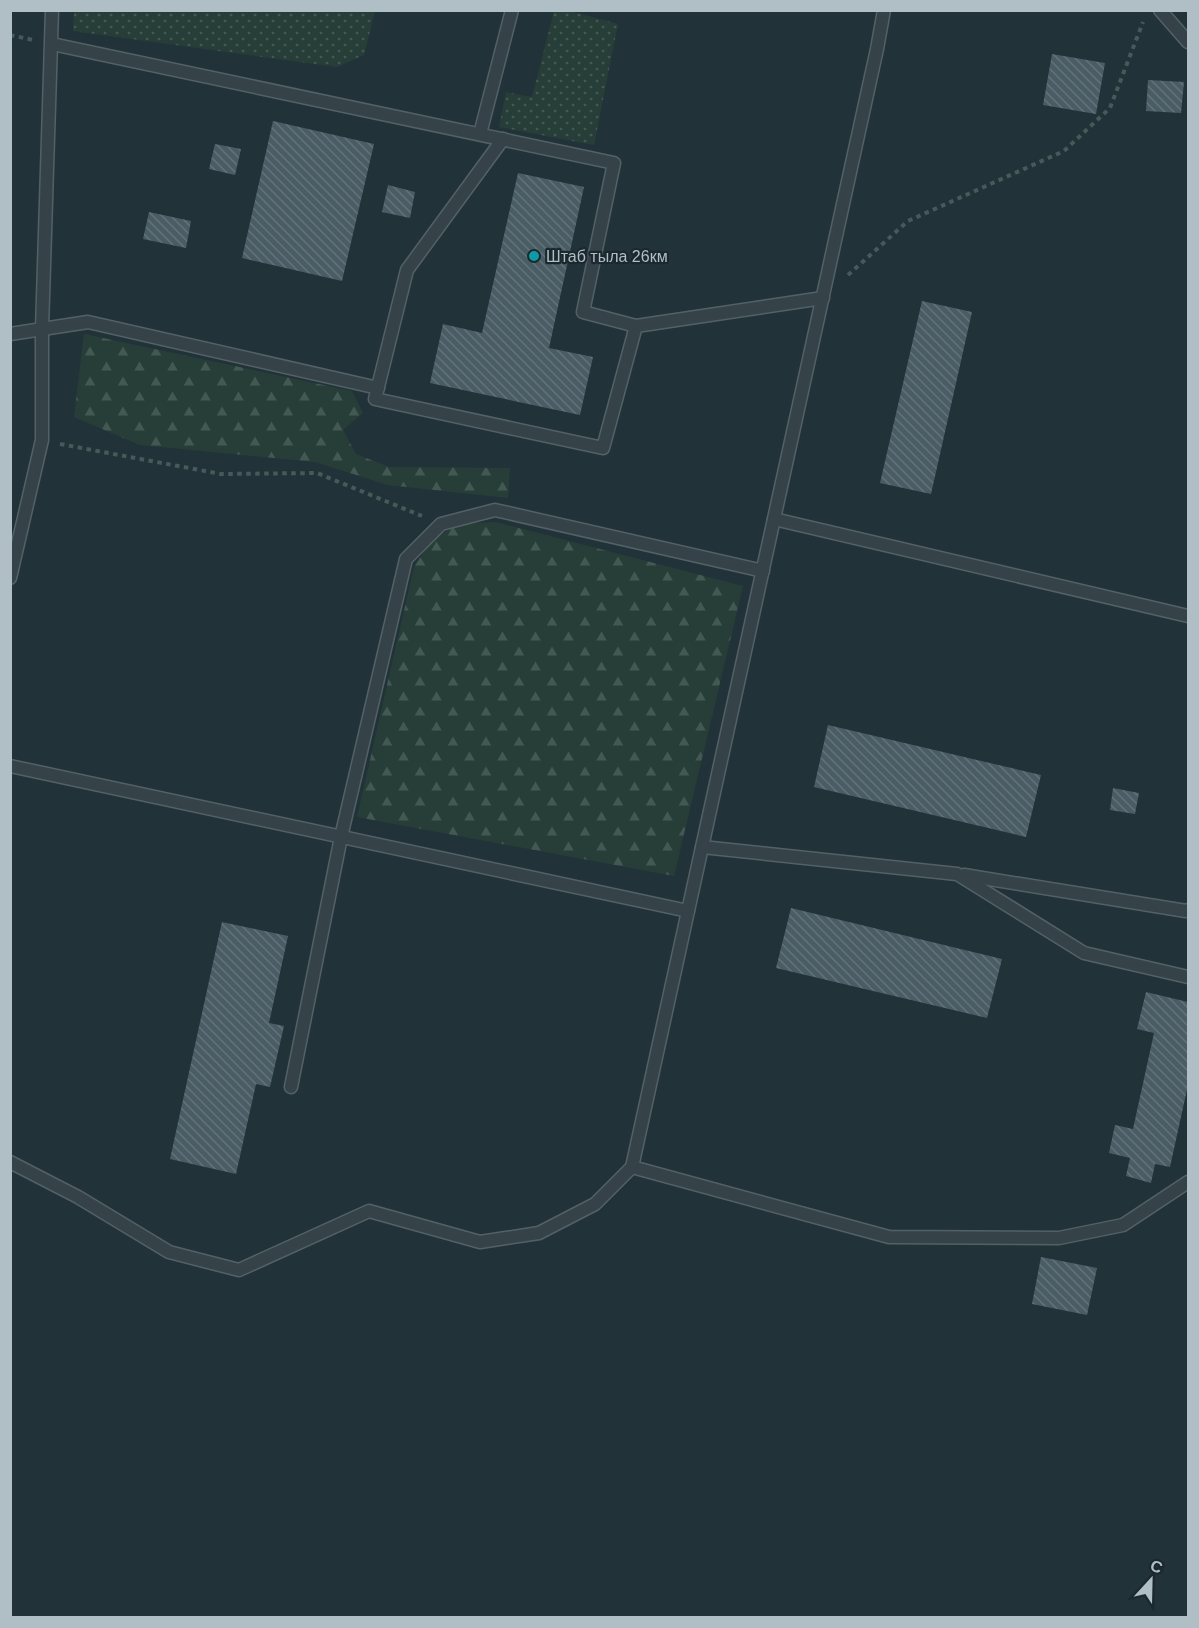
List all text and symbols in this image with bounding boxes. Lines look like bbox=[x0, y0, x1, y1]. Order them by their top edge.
place label: Штаб тыла 26км bbox=[546, 248, 668, 265]
marker: Штаб тыла 26км bbox=[527, 249, 541, 263]
north arrow bbox=[1121, 1550, 1181, 1610]
text: С bbox=[1148, 1557, 1165, 1577]

